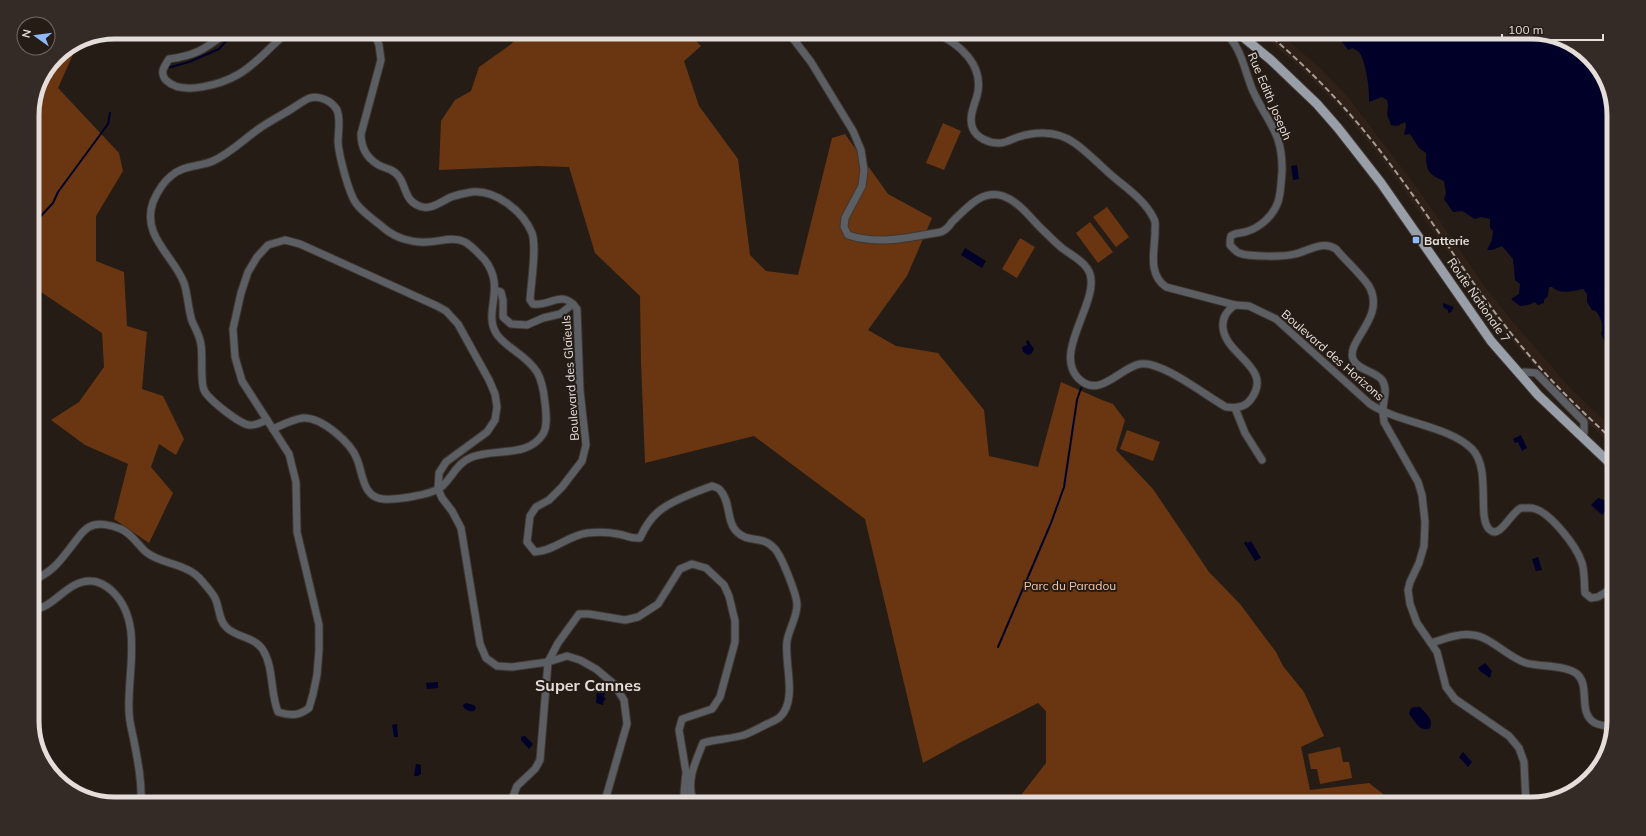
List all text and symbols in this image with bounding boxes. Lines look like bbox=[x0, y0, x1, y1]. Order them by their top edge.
north arrow bbox=[16, 16, 56, 56]
scale bar bbox=[1502, 16, 1603, 42]
text: 100 m bbox=[1508, 22, 1543, 37]
text: N bbox=[18, 28, 34, 39]
street label: Rue Edith Joseph bbox=[1245, 50, 1295, 142]
place label: Batterie bbox=[1424, 233, 1470, 248]
marker: Batterie bbox=[1411, 235, 1421, 245]
street label: Route Nationale 7 bbox=[1444, 255, 1514, 345]
street label: Boulevard des Horizons bbox=[1279, 306, 1388, 404]
street label: Boulevard des Glaïeuls bbox=[558, 315, 582, 441]
park label: Parc du Paradou bbox=[1024, 578, 1116, 593]
district label: Super Cannes bbox=[535, 675, 641, 695]

